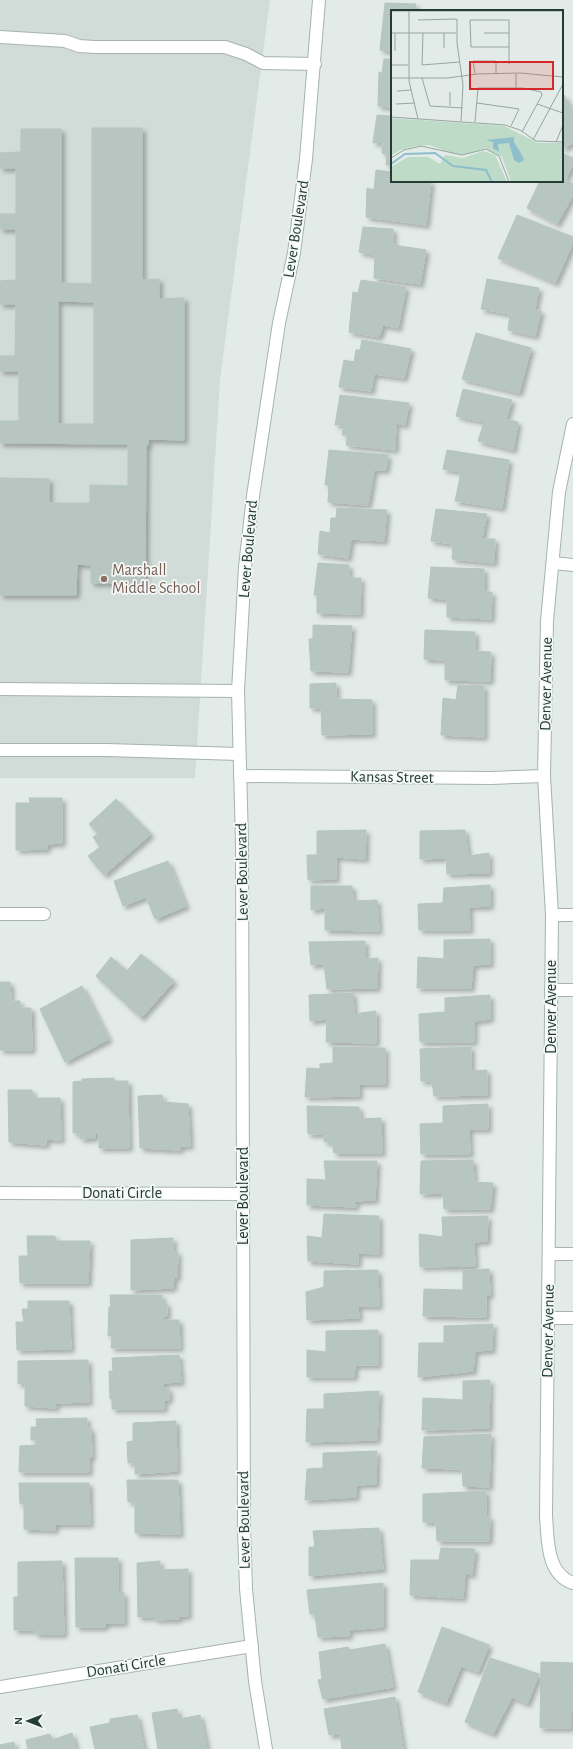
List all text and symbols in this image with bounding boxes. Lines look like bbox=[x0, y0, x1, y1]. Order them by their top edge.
inset map bbox=[391, 10, 563, 182]
street label: Lever Boulevard bbox=[280, 179, 312, 279]
street label: Lever Boulevard bbox=[236, 499, 260, 599]
place label: Marshall Middle School bbox=[112, 562, 200, 596]
marker: Marshall Middle School bbox=[99, 574, 109, 584]
street label: Denver Avenue bbox=[537, 637, 555, 731]
street label: Kansas Street bbox=[350, 768, 434, 786]
street label: Lever Boulevard bbox=[233, 823, 251, 921]
street label: Denver Avenue bbox=[543, 960, 559, 1054]
street label: Lever Boulevard bbox=[235, 1147, 251, 1245]
street label: Donati Circle bbox=[82, 1185, 162, 1201]
street label: Denver Avenue bbox=[539, 1284, 557, 1378]
street label: Lever Boulevard bbox=[235, 1471, 253, 1569]
street label: Donati Circle bbox=[85, 1652, 167, 1680]
north arrow bbox=[8, 1701, 48, 1741]
text: N bbox=[13, 1717, 24, 1725]

